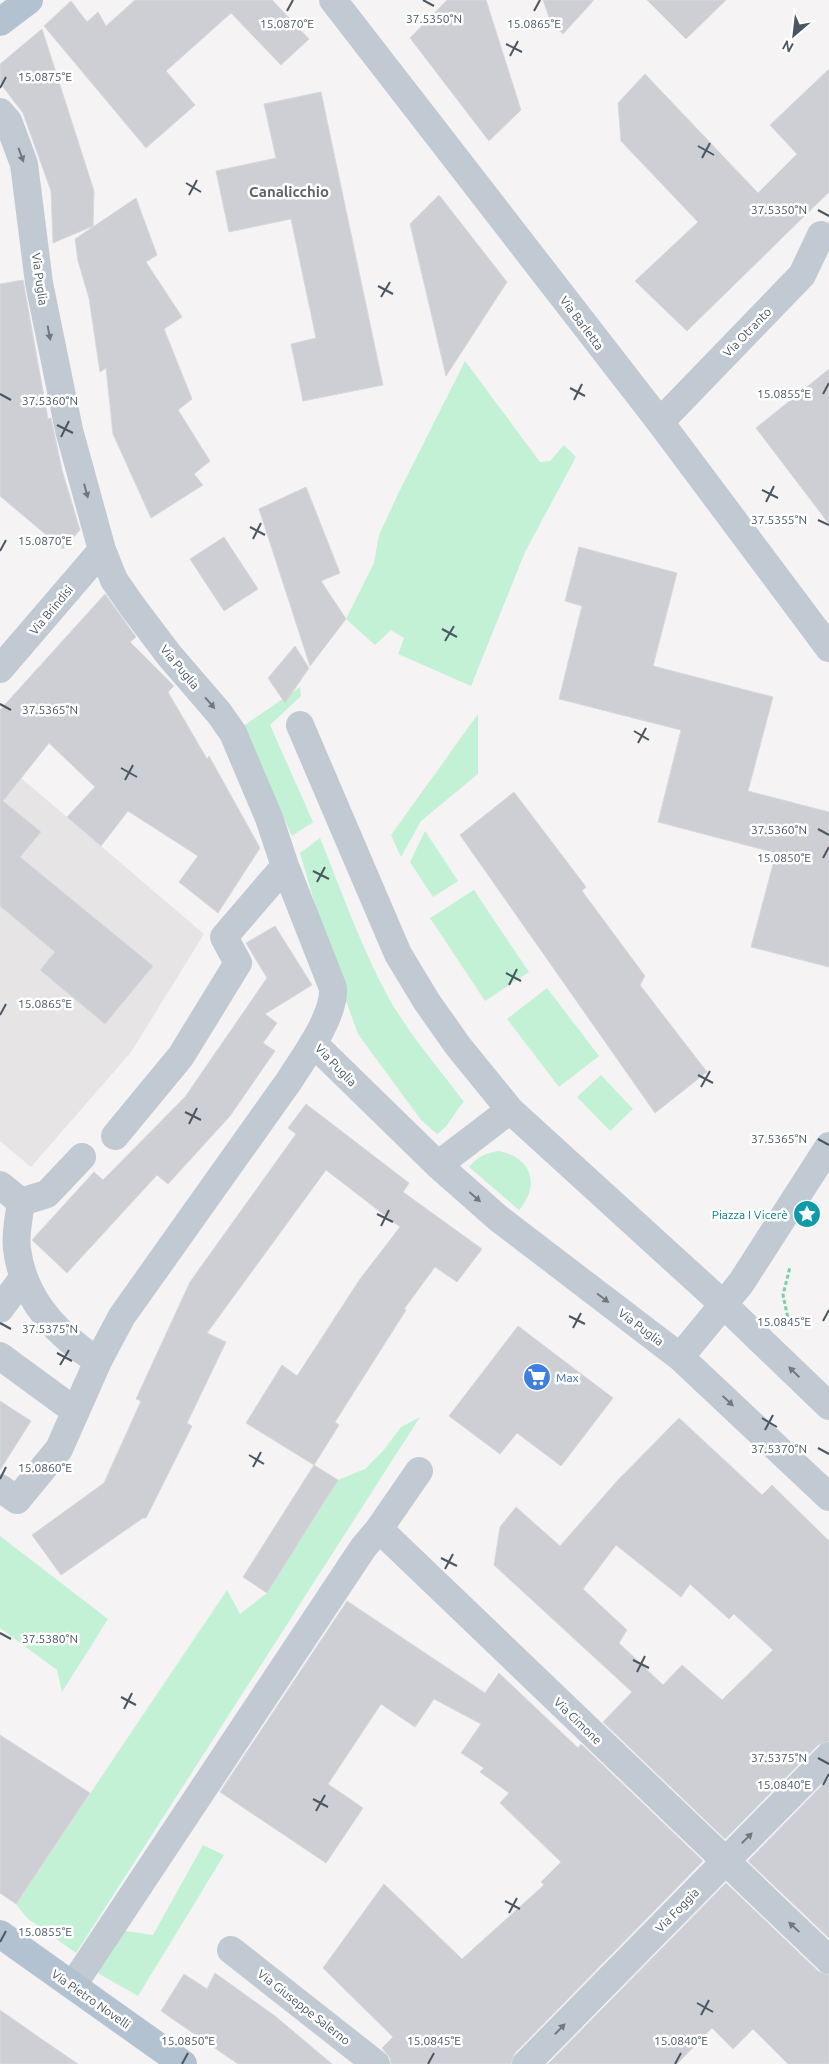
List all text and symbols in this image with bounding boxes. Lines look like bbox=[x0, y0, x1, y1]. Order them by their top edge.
north arrow bbox=[769, 10, 819, 60]
text: 37.5350°N bbox=[406, 12, 462, 25]
text: 15.0870°E bbox=[260, 17, 314, 30]
text: 15.0865°E bbox=[507, 17, 561, 30]
text: N bbox=[780, 37, 796, 56]
text: 15.0875°E bbox=[18, 70, 72, 83]
one-way arrow bbox=[17, 148, 25, 163]
district label: Canalicchio bbox=[249, 183, 329, 200]
text: 37.5350°N bbox=[751, 203, 807, 216]
street label: Via Puglia bbox=[30, 252, 50, 306]
street label: Via Barletta bbox=[558, 294, 606, 352]
street label: Via Otranto bbox=[720, 305, 774, 359]
one-way arrow bbox=[45, 325, 53, 340]
text: 15.0855°E bbox=[757, 387, 811, 400]
text: 37.5360°N bbox=[22, 394, 78, 407]
one-way arrow bbox=[82, 483, 90, 498]
text: 37.5355°N bbox=[751, 513, 807, 526]
text: 15.0870°E bbox=[18, 534, 72, 547]
street label: Via Brindisi bbox=[27, 583, 75, 637]
street label: Via Puglia bbox=[158, 643, 202, 691]
one-way arrow bbox=[205, 696, 216, 709]
text: 37.5365°N bbox=[22, 703, 78, 716]
text: 37.5360°N bbox=[751, 823, 807, 836]
text: 15.0850°E bbox=[757, 851, 811, 864]
text: 15.0865°E bbox=[18, 997, 72, 1010]
street label: Via Puglia bbox=[313, 1041, 359, 1089]
text: 37.5365°N bbox=[751, 1132, 807, 1145]
one-way arrow bbox=[468, 1192, 481, 1203]
place icon: Piazza I Vicerè bbox=[792, 1199, 822, 1229]
place label: Piazza I Vicerè bbox=[712, 1208, 788, 1221]
one-way arrow bbox=[596, 1292, 609, 1303]
street label: Via Puglia bbox=[616, 1306, 666, 1348]
text: 15.0845°E bbox=[757, 1315, 811, 1328]
text: 37.5375°N bbox=[22, 1322, 78, 1335]
supermarket icon: Max bbox=[522, 1362, 552, 1392]
one-way arrow bbox=[788, 1366, 800, 1378]
place label: Max bbox=[556, 1371, 579, 1384]
one-way arrow bbox=[721, 1395, 733, 1407]
text: 37.5370°N bbox=[751, 1442, 807, 1455]
text: 15.0860°E bbox=[18, 1461, 72, 1474]
text: 37.5380°N bbox=[22, 1632, 78, 1645]
street label: Via Cimone bbox=[552, 1695, 604, 1747]
text: 37.5375°N bbox=[751, 1751, 807, 1764]
text: 15.0840°E bbox=[757, 1778, 811, 1791]
one-way arrow bbox=[741, 1833, 753, 1845]
street label: Via Foggia bbox=[653, 1885, 701, 1935]
one-way arrow bbox=[788, 1921, 800, 1933]
text: 15.0855°E bbox=[18, 1925, 72, 1938]
street label: Via Pietro Novelli bbox=[49, 1967, 133, 2031]
street label: Via Giuseppe Salerno bbox=[255, 1967, 353, 2047]
one-way arrow bbox=[554, 2023, 566, 2035]
text: 15.0850°E bbox=[161, 2034, 215, 2047]
text: 15.0845°E bbox=[407, 2034, 461, 2047]
text: 15.0840°E bbox=[654, 2034, 708, 2047]

